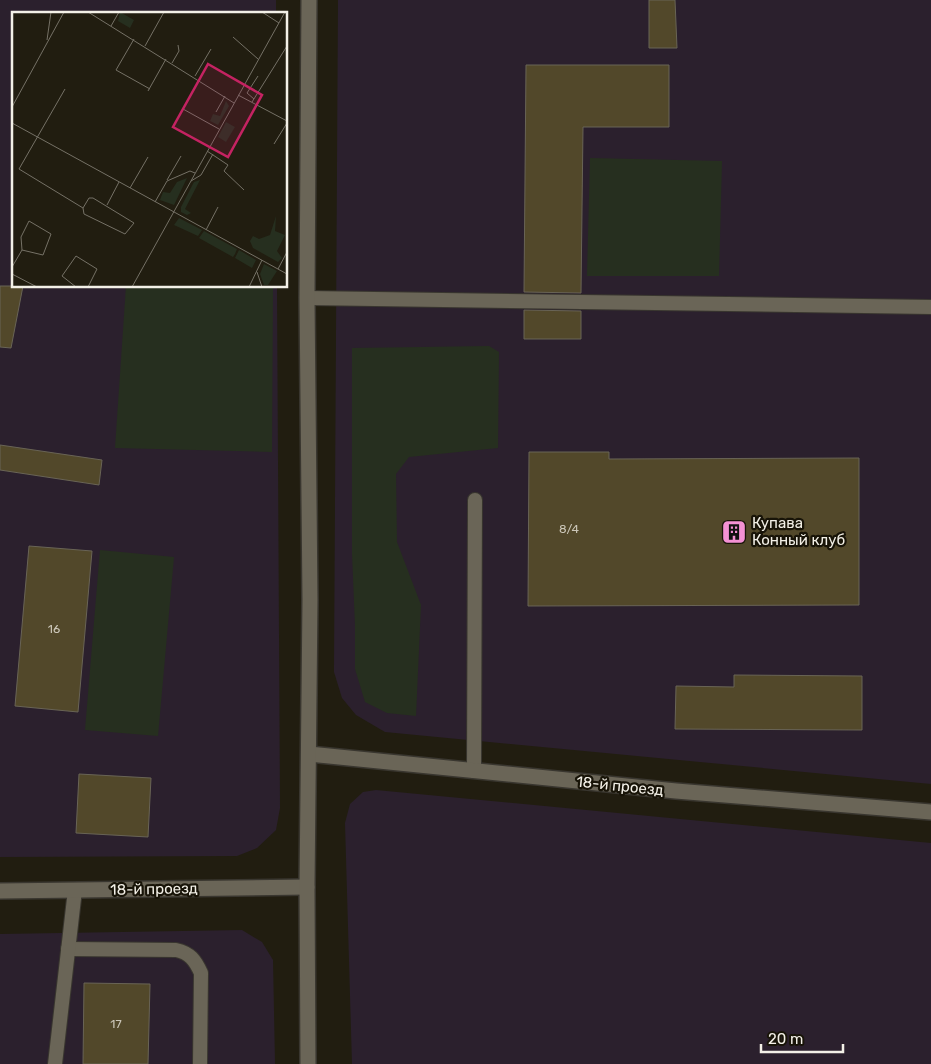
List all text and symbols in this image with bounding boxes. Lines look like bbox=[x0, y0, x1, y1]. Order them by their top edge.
inset map bbox=[12, 12, 288, 288]
place label: Купава Конный клуб bbox=[752, 514, 845, 549]
building icon: Купава Конный клуб bbox=[721, 519, 747, 545]
house number: 8/4 bbox=[559, 522, 580, 536]
house number: 16 bbox=[48, 622, 60, 636]
street label: 18-й проезд bbox=[576, 772, 664, 800]
street label: 18-й проезд bbox=[110, 879, 198, 899]
house number: 17 bbox=[110, 1017, 122, 1031]
scale bar bbox=[761, 1022, 844, 1054]
text: 20 m bbox=[768, 1030, 803, 1048]

